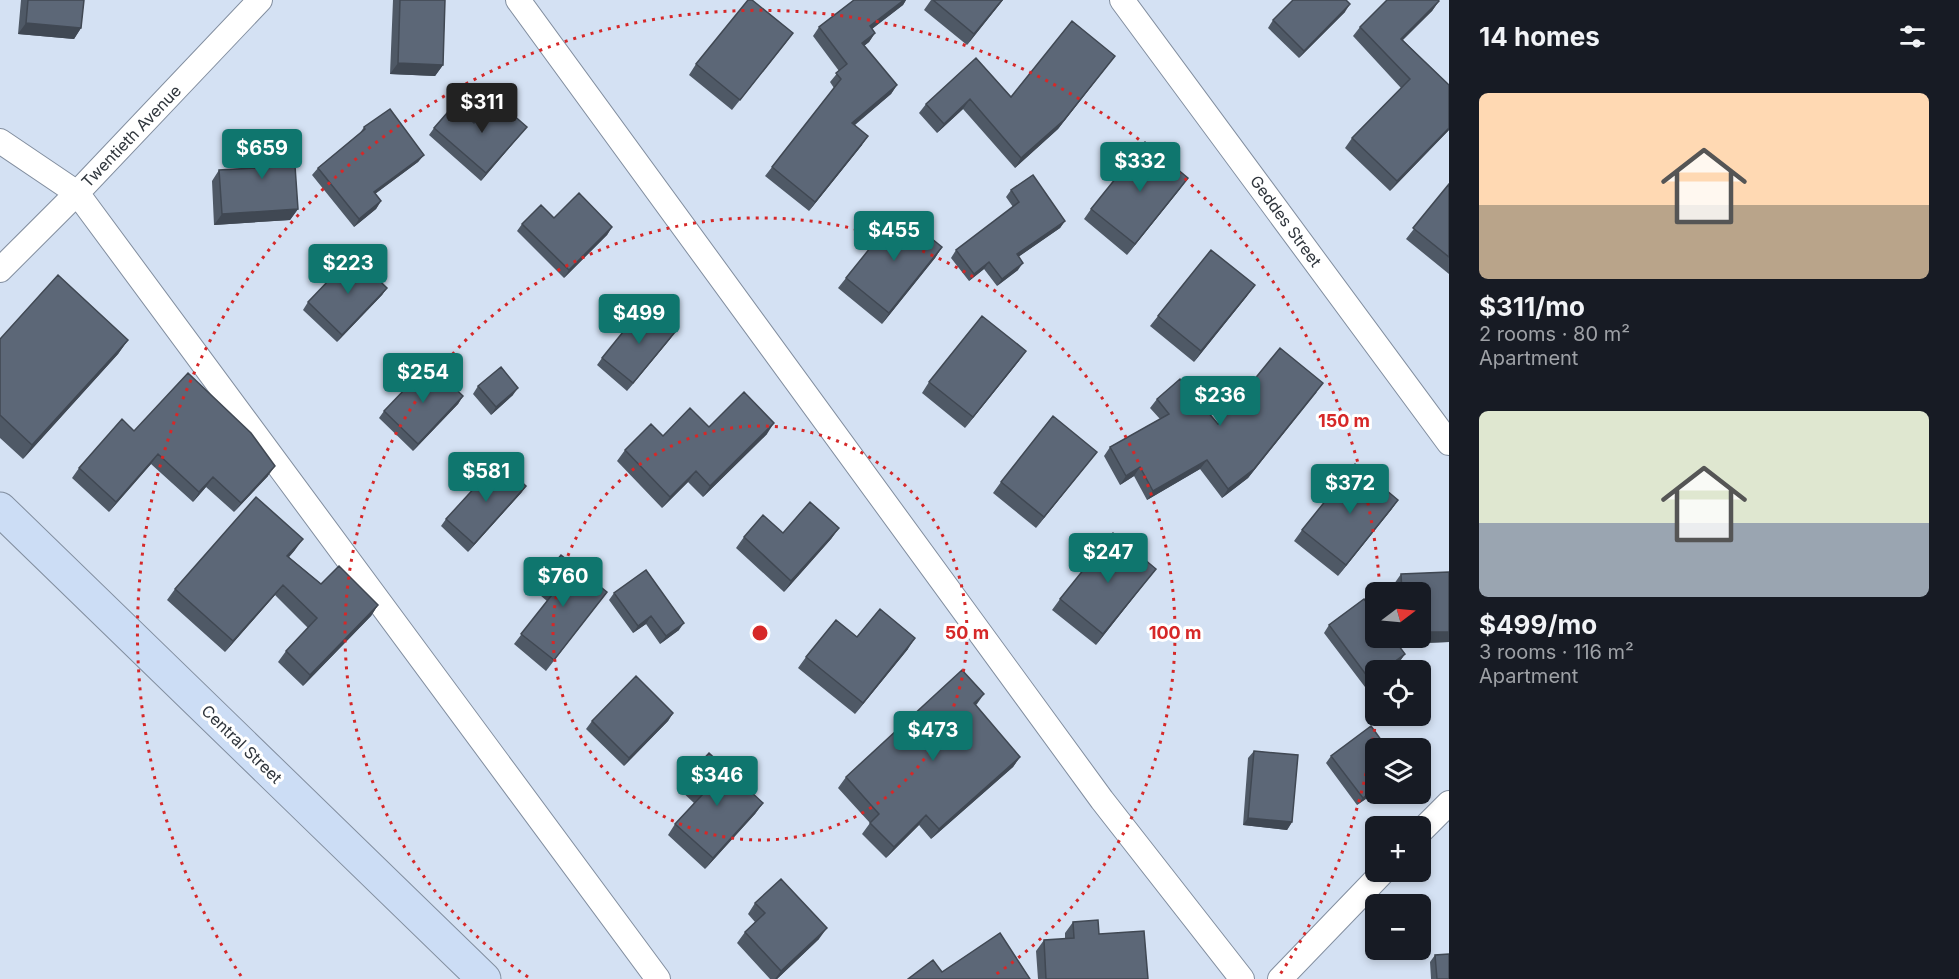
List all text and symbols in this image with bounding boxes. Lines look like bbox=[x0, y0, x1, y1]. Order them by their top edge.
icon: filters bbox=[1896, 20, 1929, 53]
text: 14 homes bbox=[1479, 21, 1600, 52]
street label: Twentieth Avenue bbox=[77, 81, 185, 191]
pin: $311 bbox=[446, 83, 518, 134]
text: $311 bbox=[460, 90, 504, 114]
pin: $659 bbox=[226, 129, 298, 180]
icon: home bbox=[1650, 132, 1758, 240]
text: $659 bbox=[236, 136, 288, 160]
pin: $332 bbox=[1104, 142, 1176, 193]
text: $332 bbox=[1114, 149, 1166, 173]
street label: Geddes Street bbox=[1246, 171, 1326, 271]
pin: $455 bbox=[858, 211, 930, 262]
text: $455 bbox=[868, 218, 920, 242]
pin: $223 bbox=[312, 244, 384, 295]
text: $223 bbox=[322, 251, 374, 275]
text: $311/mo bbox=[1479, 291, 1585, 322]
pin: $499 bbox=[603, 294, 675, 345]
text: $499 bbox=[613, 301, 665, 325]
text: 2 rooms · 80 m² bbox=[1479, 322, 1630, 346]
text: Apartment bbox=[1479, 346, 1578, 370]
pin: $254 bbox=[387, 353, 459, 404]
text: $254 bbox=[397, 360, 449, 384]
pin: $236 bbox=[1184, 376, 1256, 427]
text: $236 bbox=[1194, 383, 1246, 407]
text: 150 m bbox=[1318, 410, 1370, 431]
icon: home bbox=[1650, 450, 1758, 558]
pin: $581 bbox=[450, 452, 522, 503]
text: $581 bbox=[462, 459, 510, 483]
pin: $372 bbox=[1314, 464, 1386, 515]
text: $372 bbox=[1325, 471, 1375, 495]
pin: $247 bbox=[1072, 533, 1144, 584]
text: $247 bbox=[1083, 540, 1133, 564]
pin: $760 bbox=[527, 557, 599, 608]
text: $760 bbox=[538, 564, 588, 588]
north arrow bbox=[1365, 582, 1431, 648]
map controls bbox=[1365, 582, 1431, 960]
text: $499/mo bbox=[1479, 609, 1597, 640]
text: 50 m bbox=[945, 622, 989, 643]
text: 100 m bbox=[1149, 622, 1201, 643]
centre of rings bbox=[750, 623, 770, 643]
text: 3 rooms · 116 m² bbox=[1479, 640, 1634, 664]
button: locate bbox=[1365, 660, 1431, 726]
text: Apartment bbox=[1479, 664, 1578, 688]
street label: Central Street bbox=[198, 701, 286, 787]
pin: $473 bbox=[897, 711, 969, 762]
text: $473 bbox=[908, 718, 958, 742]
button: layers bbox=[1365, 738, 1431, 804]
pin: $346 bbox=[681, 756, 753, 807]
text: $346 bbox=[691, 763, 743, 787]
button: + bbox=[1365, 816, 1431, 882]
button: − bbox=[1365, 894, 1431, 960]

